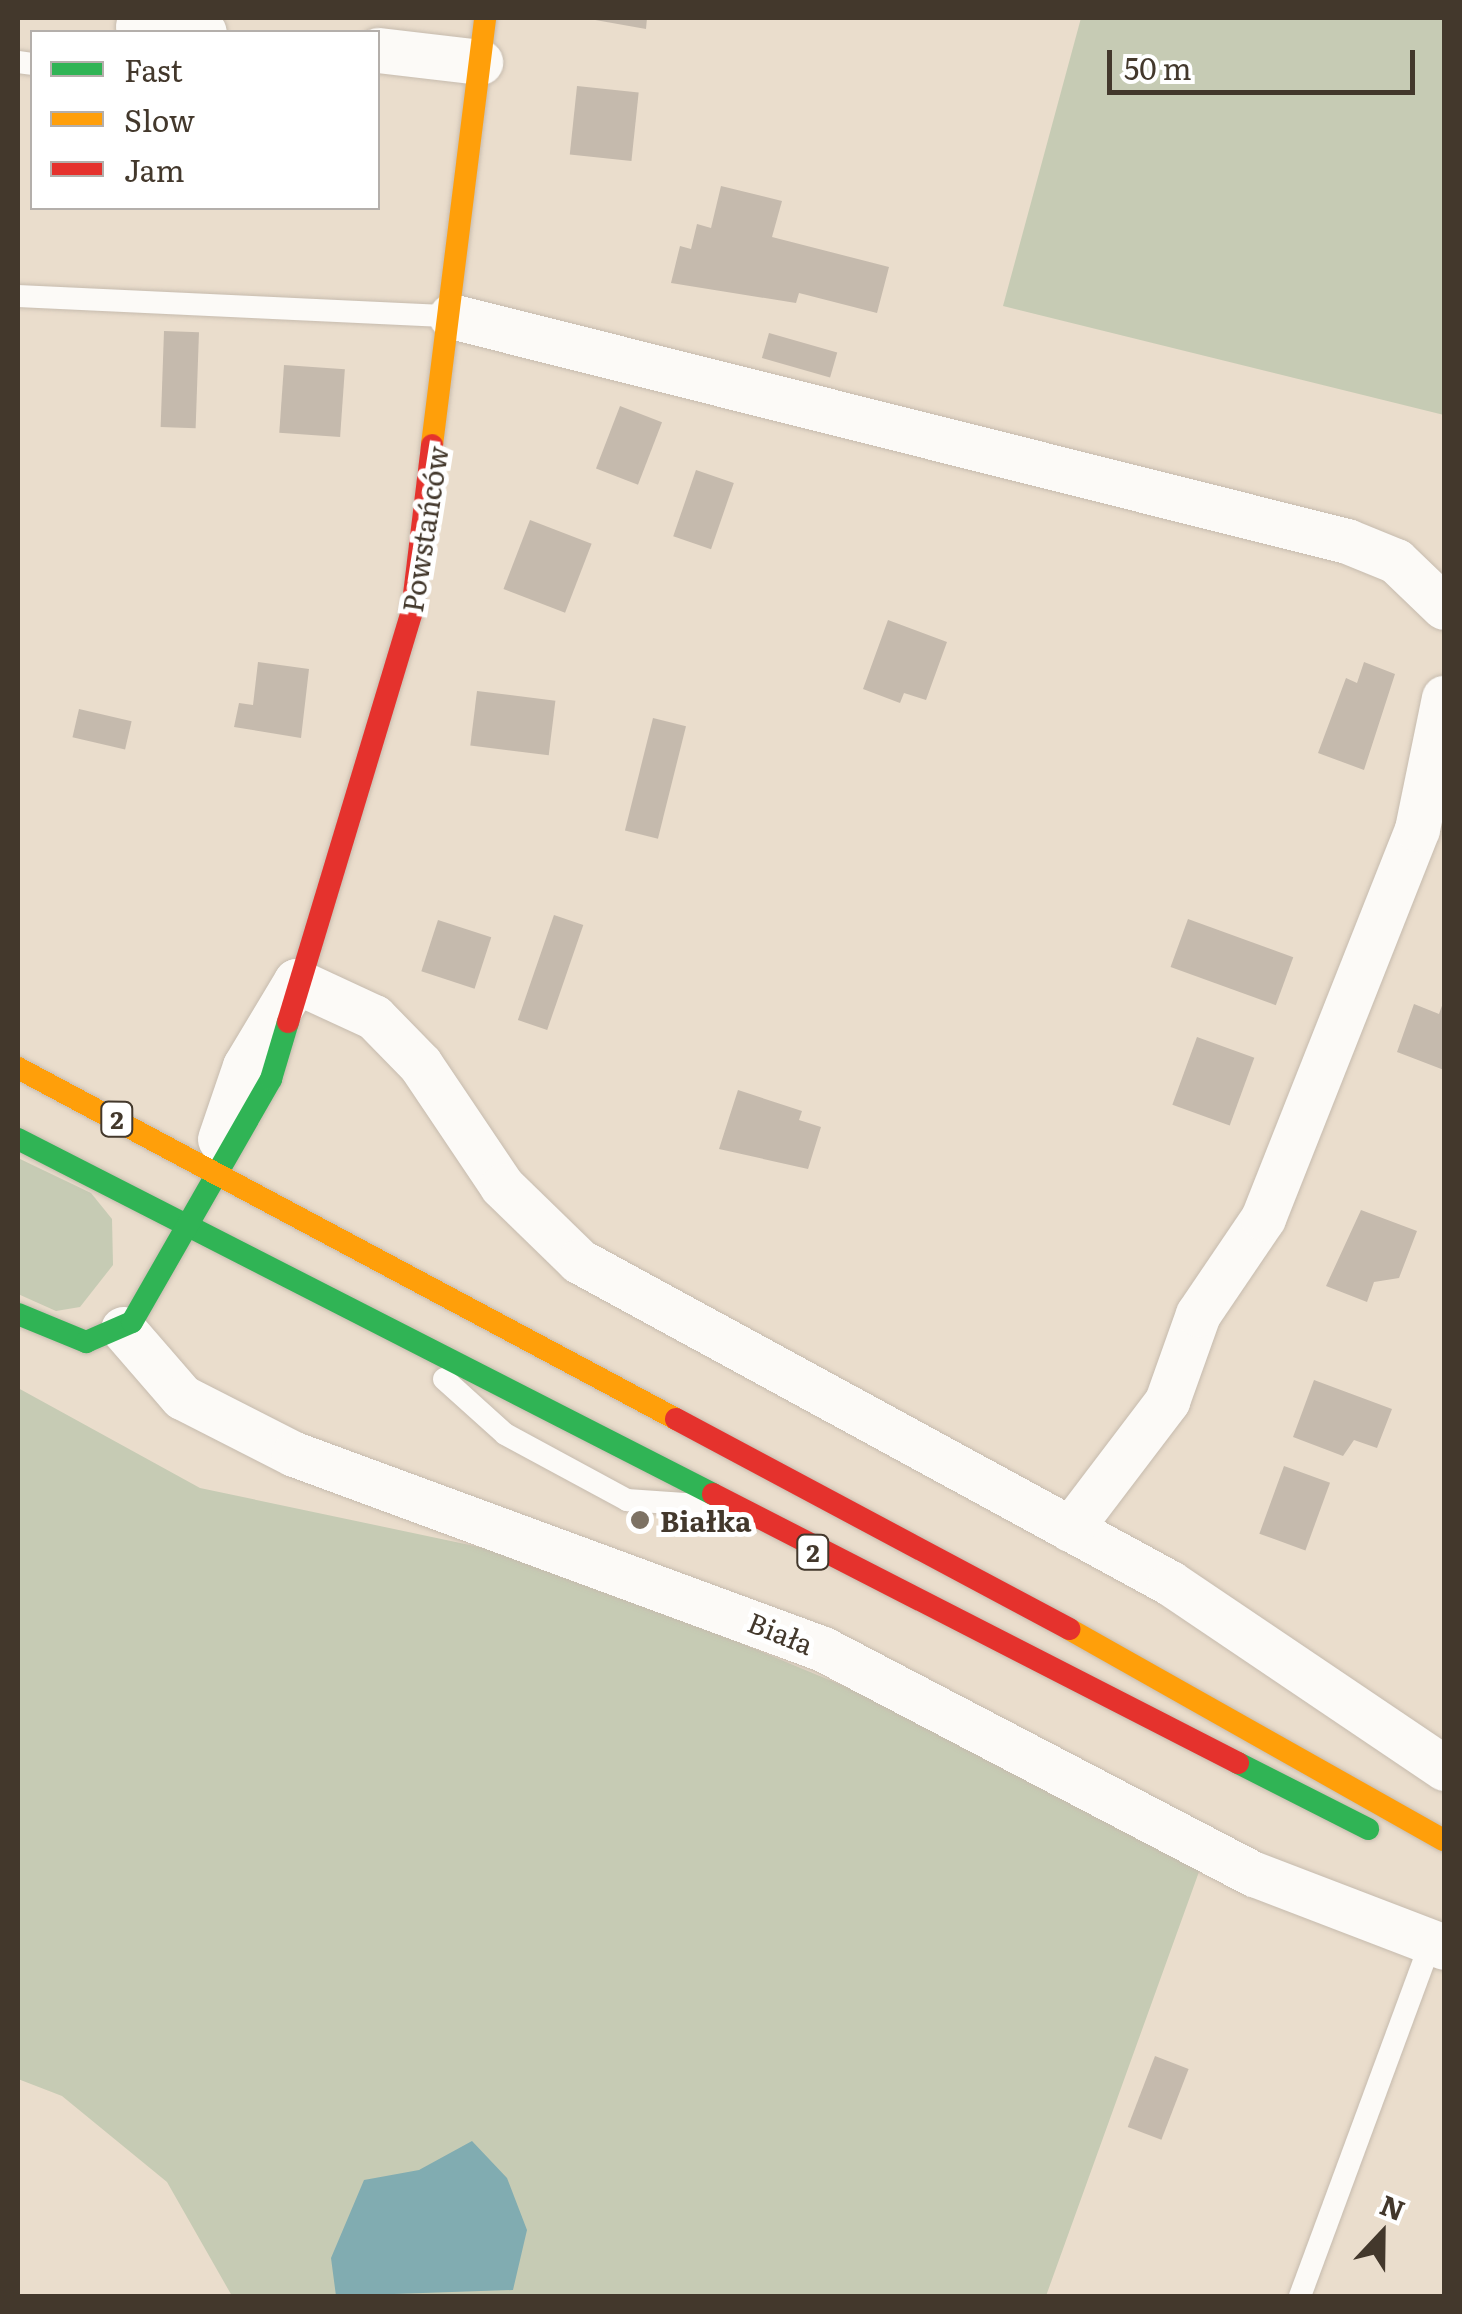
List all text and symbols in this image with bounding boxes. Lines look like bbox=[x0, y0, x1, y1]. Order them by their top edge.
legend bbox=[30, 30, 380, 210]
scale bar bbox=[1112, 30, 1420, 92]
text: 50 m bbox=[1124, 45, 1192, 89]
text: Fast bbox=[124, 47, 183, 91]
text: Slow bbox=[124, 97, 195, 141]
text: Jam bbox=[124, 147, 184, 191]
street label: Powstańców bbox=[394, 444, 454, 614]
road number: 2 bbox=[100, 1099, 134, 1139]
place label: Białka bbox=[660, 1503, 751, 1537]
marker: Białka bbox=[629, 1509, 651, 1531]
road number: 2 bbox=[796, 1532, 830, 1572]
street label: Biała bbox=[743, 1604, 819, 1660]
text: N bbox=[1374, 2182, 1412, 2230]
north arrow bbox=[1332, 2184, 1432, 2284]

